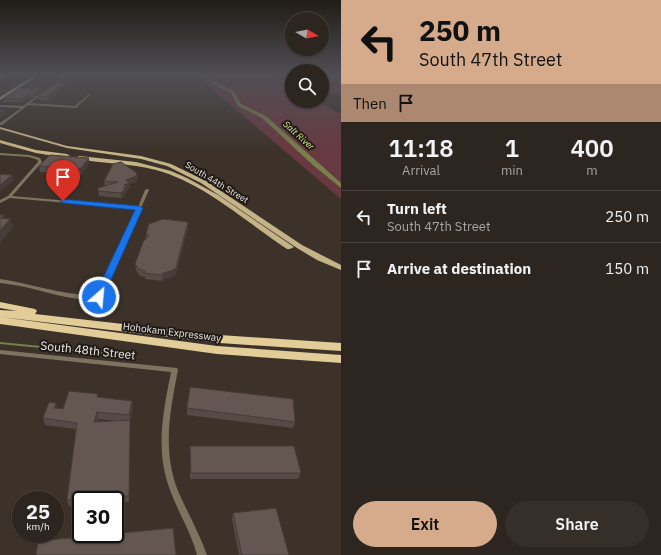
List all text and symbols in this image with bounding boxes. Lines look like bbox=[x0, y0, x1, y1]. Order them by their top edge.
north arrow bbox=[285, 12, 329, 56]
map controls bbox=[285, 12, 329, 108]
text: 250 m bbox=[419, 12, 501, 49]
icon: left bbox=[353, 16, 405, 68]
text: South 47th Street bbox=[419, 48, 562, 71]
button: search bbox=[285, 64, 329, 108]
icon: arrive bbox=[395, 92, 417, 114]
text: Then bbox=[353, 94, 387, 113]
water label: Salt River bbox=[281, 118, 317, 152]
text: 11:18 bbox=[388, 132, 454, 164]
text: 1 bbox=[505, 132, 519, 164]
text: 400 bbox=[570, 132, 614, 164]
street label: South 44th Street bbox=[183, 159, 251, 205]
pin bbox=[46, 160, 80, 201]
text: Arrival bbox=[402, 162, 440, 179]
text: min bbox=[501, 162, 523, 179]
text: m bbox=[586, 162, 598, 179]
icon: arrive bbox=[52, 166, 74, 188]
text: Turn left bbox=[387, 199, 447, 218]
icon: left bbox=[353, 206, 375, 228]
text: 250 m bbox=[605, 207, 649, 226]
text: South 47th Street bbox=[387, 218, 491, 235]
icon: arrive bbox=[353, 258, 375, 280]
text: Arrive at destination bbox=[387, 259, 531, 278]
text: 150 m bbox=[605, 259, 649, 278]
position arrow bbox=[78, 276, 120, 318]
street label: Hohokam Expressway bbox=[122, 320, 222, 344]
street label: South 48th Street bbox=[40, 338, 136, 362]
speed limit sign: 30 bbox=[72, 491, 124, 543]
text: 25 bbox=[26, 498, 50, 525]
button: Exit bbox=[353, 501, 497, 547]
button: Share bbox=[505, 501, 649, 547]
text: km/h bbox=[26, 520, 50, 533]

